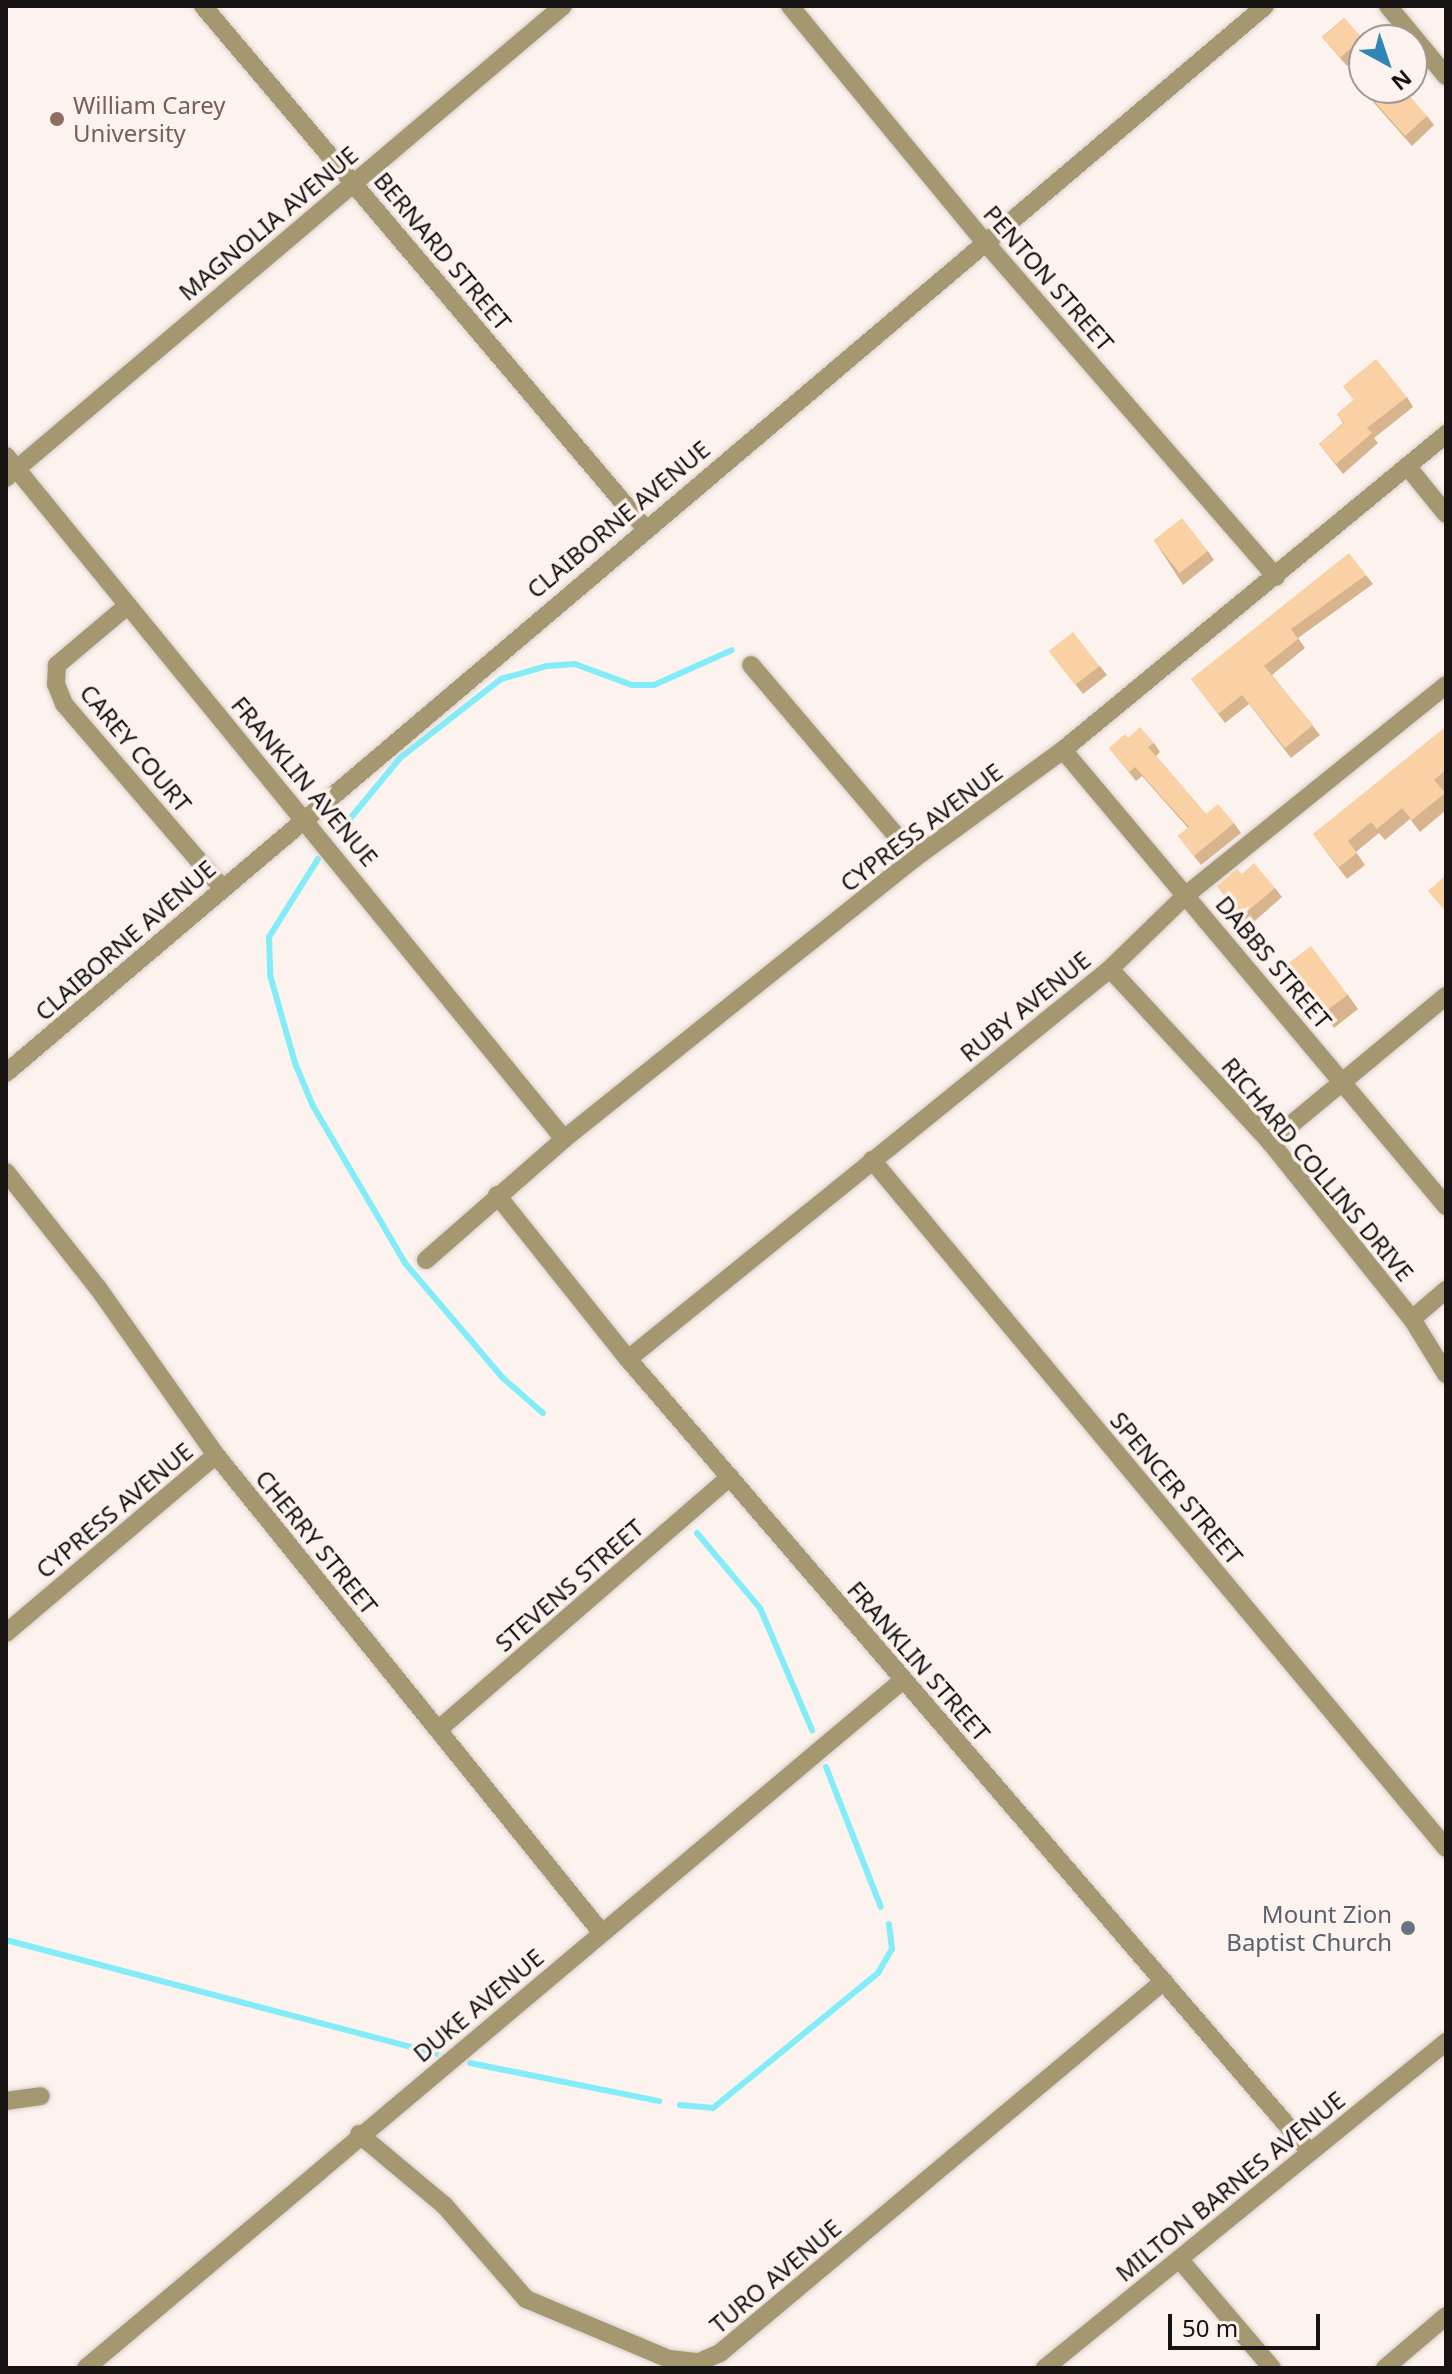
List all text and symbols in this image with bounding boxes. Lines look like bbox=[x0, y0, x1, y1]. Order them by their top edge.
north arrow bbox=[1348, 24, 1428, 104]
text: N bbox=[1386, 64, 1419, 98]
place label: William Carey University bbox=[73, 91, 226, 147]
marker: William Carey University bbox=[48, 110, 66, 128]
street label: MAGNOLIA AVENUE bbox=[173, 140, 363, 306]
street label: BERNARD STREET bbox=[368, 166, 518, 336]
street label: PENTON STREET bbox=[978, 199, 1120, 357]
street label: CLAIBORNE AVENUE bbox=[521, 434, 715, 604]
street label: CAREY COURT bbox=[74, 678, 198, 818]
street label: FRANKLIN AVENUE bbox=[226, 690, 384, 872]
street label: CYPRESS AVENUE bbox=[834, 757, 1008, 897]
street label: CLAIBORNE AVENUE bbox=[29, 854, 221, 1026]
street label: DABBS STREET bbox=[1210, 890, 1338, 1034]
street label: RUBY AVENUE bbox=[954, 945, 1096, 1067]
street label: RICHARD COLLINS DRIVE bbox=[1216, 1051, 1420, 1287]
street label: SPENCER STREET bbox=[1105, 1406, 1249, 1570]
street label: CYPRESS AVENUE bbox=[30, 1436, 198, 1584]
street label: CHERRY STREET bbox=[250, 1464, 384, 1620]
street label: STEVENS STREET bbox=[489, 1513, 649, 1657]
street label: FRANKLIN STREET bbox=[842, 1575, 996, 1747]
place label: Mount Zion Baptist Church bbox=[1226, 1900, 1392, 1956]
marker: Mount Zion Baptist Church bbox=[1399, 1919, 1417, 1937]
street label: DUKE AVENUE bbox=[407, 1942, 549, 2068]
street label: MILTON BARNES AVENUE bbox=[1110, 2085, 1350, 2287]
street label: TURO AVENUE bbox=[704, 2213, 846, 2339]
scale bar bbox=[1172, 2298, 1324, 2348]
text: 50 m bbox=[1182, 2311, 1238, 2344]

